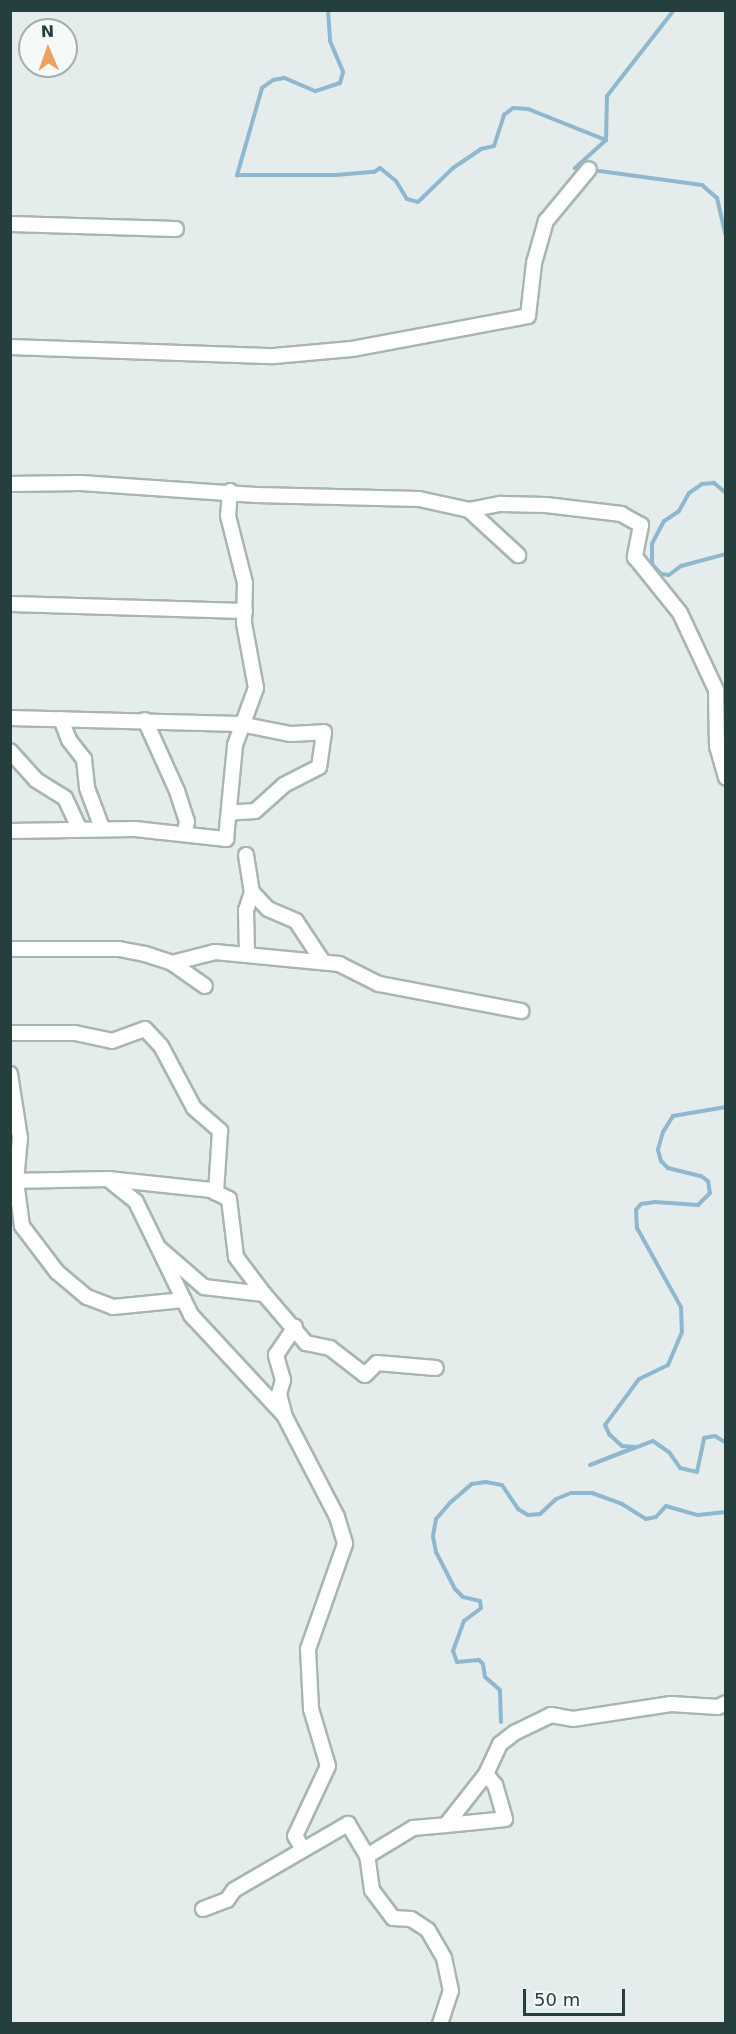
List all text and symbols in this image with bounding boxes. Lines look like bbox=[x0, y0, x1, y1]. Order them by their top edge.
north arrow bbox=[18, 18, 78, 78]
text: N bbox=[40, 22, 54, 41]
scale bar bbox=[526, 1977, 628, 2015]
text: 50 m bbox=[534, 1989, 580, 2010]

